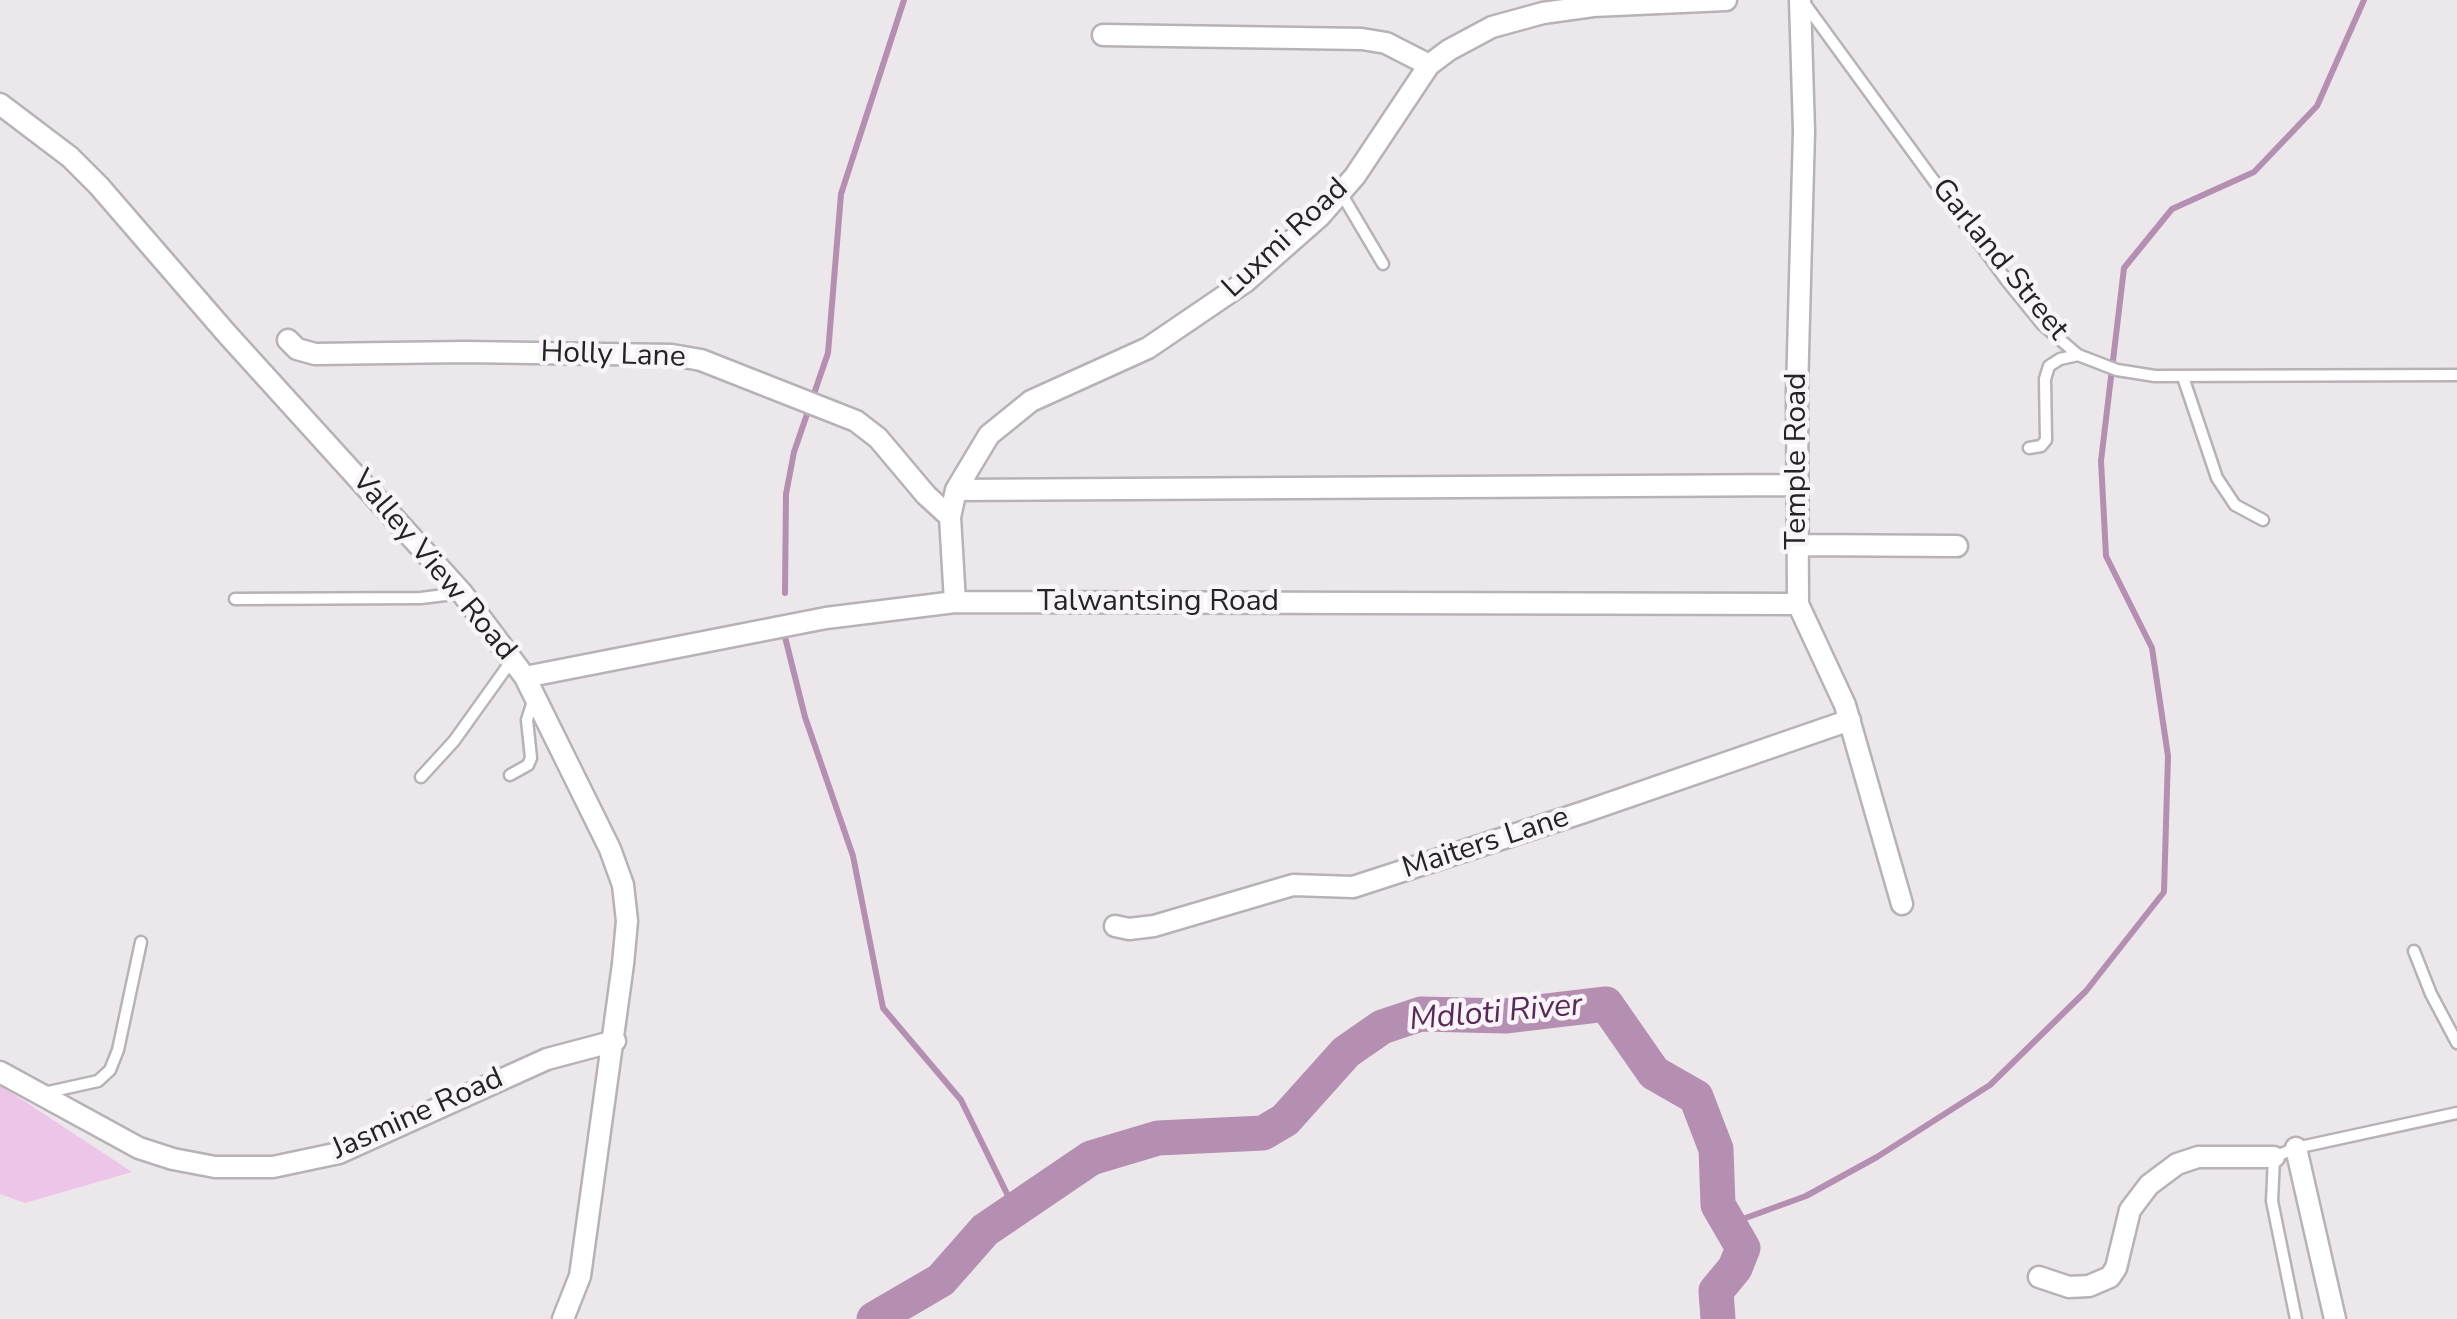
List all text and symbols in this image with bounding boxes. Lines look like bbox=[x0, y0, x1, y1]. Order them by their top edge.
street label: Luxmi Road bbox=[1216, 172, 1356, 306]
street label: Garland Street bbox=[1923, 172, 2075, 348]
street label: Holly Lane bbox=[540, 335, 686, 377]
street label: Temple Road bbox=[1780, 372, 1816, 550]
street label: Valley View Road bbox=[343, 463, 523, 669]
street label: Talwantsing Road bbox=[1037, 585, 1279, 621]
street label: Maiters Lane bbox=[1398, 800, 1574, 888]
water label: Mdloti River bbox=[1408, 987, 1584, 1041]
street label: Jasmine Road bbox=[327, 1061, 509, 1169]

